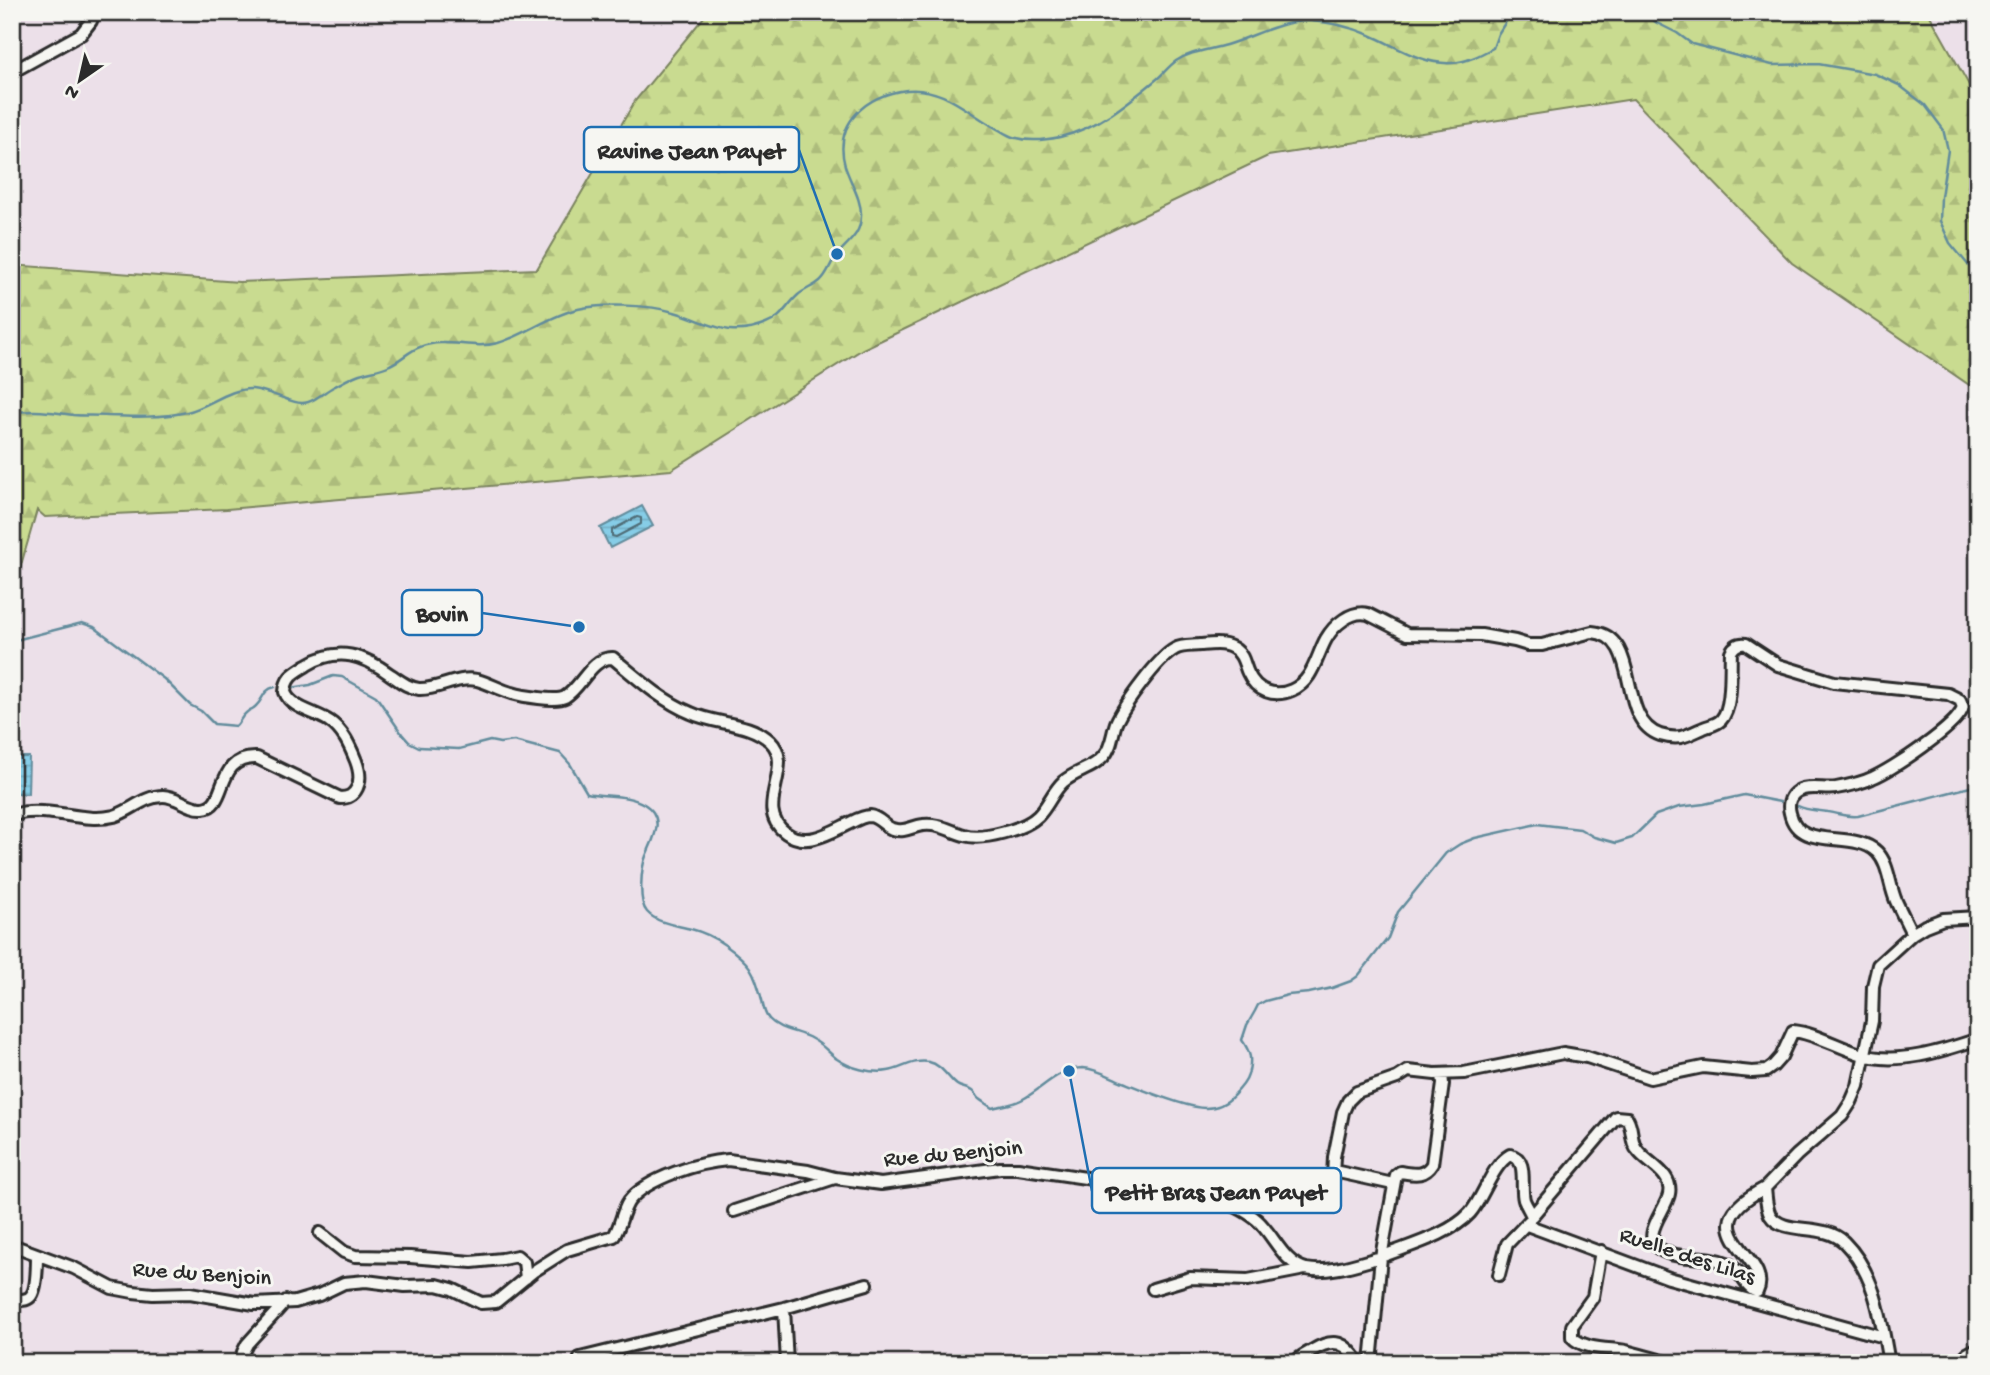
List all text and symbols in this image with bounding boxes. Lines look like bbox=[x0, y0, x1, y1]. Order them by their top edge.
north arrow bbox=[46, 46, 116, 116]
text: N bbox=[61, 78, 84, 104]
callout: Ravine Jean Payet bbox=[584, 127, 799, 172]
text: Ravine Jean Payet bbox=[596, 139, 787, 168]
callout: Bovin bbox=[402, 590, 482, 635]
text: Bovin bbox=[415, 602, 469, 631]
street label: Rue du Benjoin bbox=[883, 1135, 1023, 1175]
callout: Petit Bras Jean Payet bbox=[1092, 1168, 1341, 1213]
text: Petit Bras Jean Payet bbox=[1104, 1180, 1329, 1209]
street label: Ruelle des Lilas bbox=[1616, 1222, 1759, 1292]
street label: Rue du Benjoin bbox=[132, 1257, 272, 1293]

